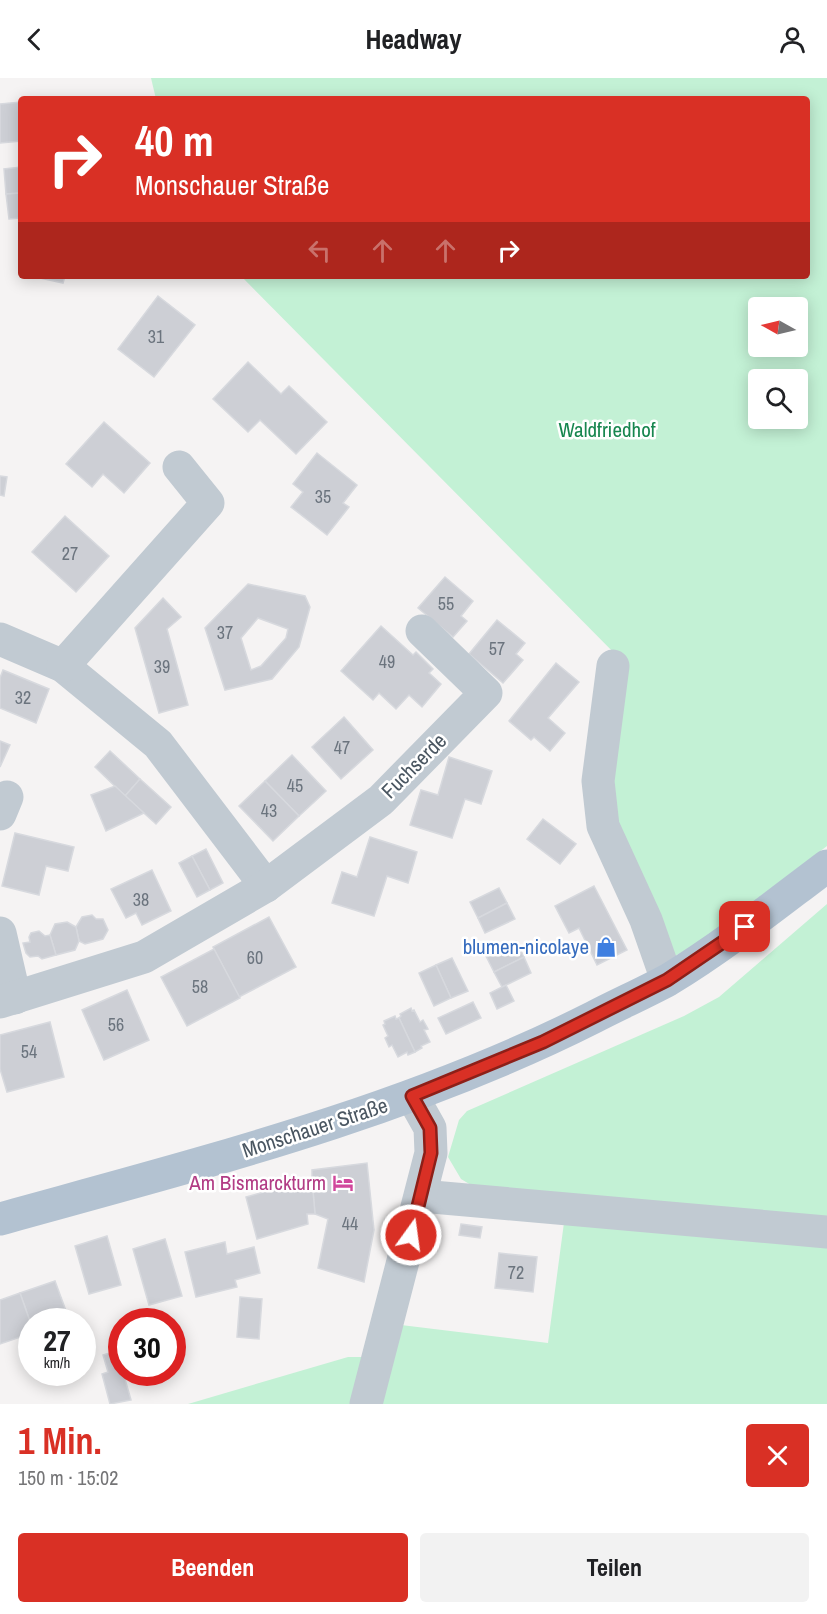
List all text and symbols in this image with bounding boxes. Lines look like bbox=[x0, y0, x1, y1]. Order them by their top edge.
text: Headway bbox=[366, 21, 462, 57]
icon: back bbox=[18, 23, 51, 56]
icon: person bbox=[776, 23, 809, 56]
text: 40 m bbox=[135, 113, 214, 169]
icon: right bbox=[36, 120, 114, 198]
text: Monschauer Straße bbox=[135, 167, 329, 203]
icon: left bbox=[303, 234, 336, 267]
icon: ahead bbox=[366, 234, 399, 267]
icon: ahead bbox=[429, 234, 462, 267]
icon: right bbox=[492, 234, 525, 267]
north arrow bbox=[748, 297, 808, 357]
map controls bbox=[748, 297, 808, 429]
house number: 31 bbox=[148, 324, 165, 349]
button: search bbox=[748, 369, 808, 429]
park label: Waldfriedhof bbox=[559, 415, 656, 444]
house number: 35 bbox=[315, 484, 331, 509]
house number: 27 bbox=[62, 541, 78, 566]
house number: 55 bbox=[438, 591, 454, 616]
house number: 37 bbox=[217, 620, 233, 645]
house number: 57 bbox=[489, 636, 505, 661]
house number: 49 bbox=[379, 649, 395, 674]
house number: 39 bbox=[154, 654, 170, 679]
house number: 32 bbox=[15, 685, 31, 710]
street label: Fuchserde bbox=[375, 727, 453, 805]
house number: 47 bbox=[334, 735, 350, 760]
house number: 45 bbox=[287, 773, 303, 798]
house number: 43 bbox=[261, 798, 277, 823]
house number: 38 bbox=[133, 887, 149, 912]
pin bbox=[719, 901, 770, 952]
icon: arrive bbox=[728, 910, 761, 943]
place label: blumen-nicolaye bbox=[463, 932, 589, 961]
shop icon: blumen-nicolaye bbox=[594, 935, 618, 959]
house number: 60 bbox=[247, 945, 263, 970]
house number: 58 bbox=[192, 974, 208, 999]
house number: 56 bbox=[108, 1012, 124, 1037]
house number: 54 bbox=[21, 1039, 37, 1064]
street label: Monschauer Straße bbox=[238, 1090, 391, 1165]
place label: Am Bismarckturm bbox=[188, 1168, 326, 1197]
hotel icon: Am Bismarckturm bbox=[331, 1171, 355, 1195]
position arrow bbox=[379, 1203, 443, 1267]
house number: 44 bbox=[342, 1211, 358, 1236]
house number: 72 bbox=[508, 1260, 524, 1285]
speed limit sign: 30 bbox=[108, 1308, 186, 1386]
text: 27 bbox=[43, 1320, 71, 1360]
text: km/h bbox=[44, 1352, 70, 1373]
text: 1 Min. bbox=[18, 1417, 102, 1465]
button: close bbox=[746, 1424, 809, 1487]
text: 150 m · 15:02 bbox=[18, 1464, 118, 1491]
button: Beenden bbox=[18, 1533, 408, 1602]
button: Teilen bbox=[420, 1533, 809, 1602]

